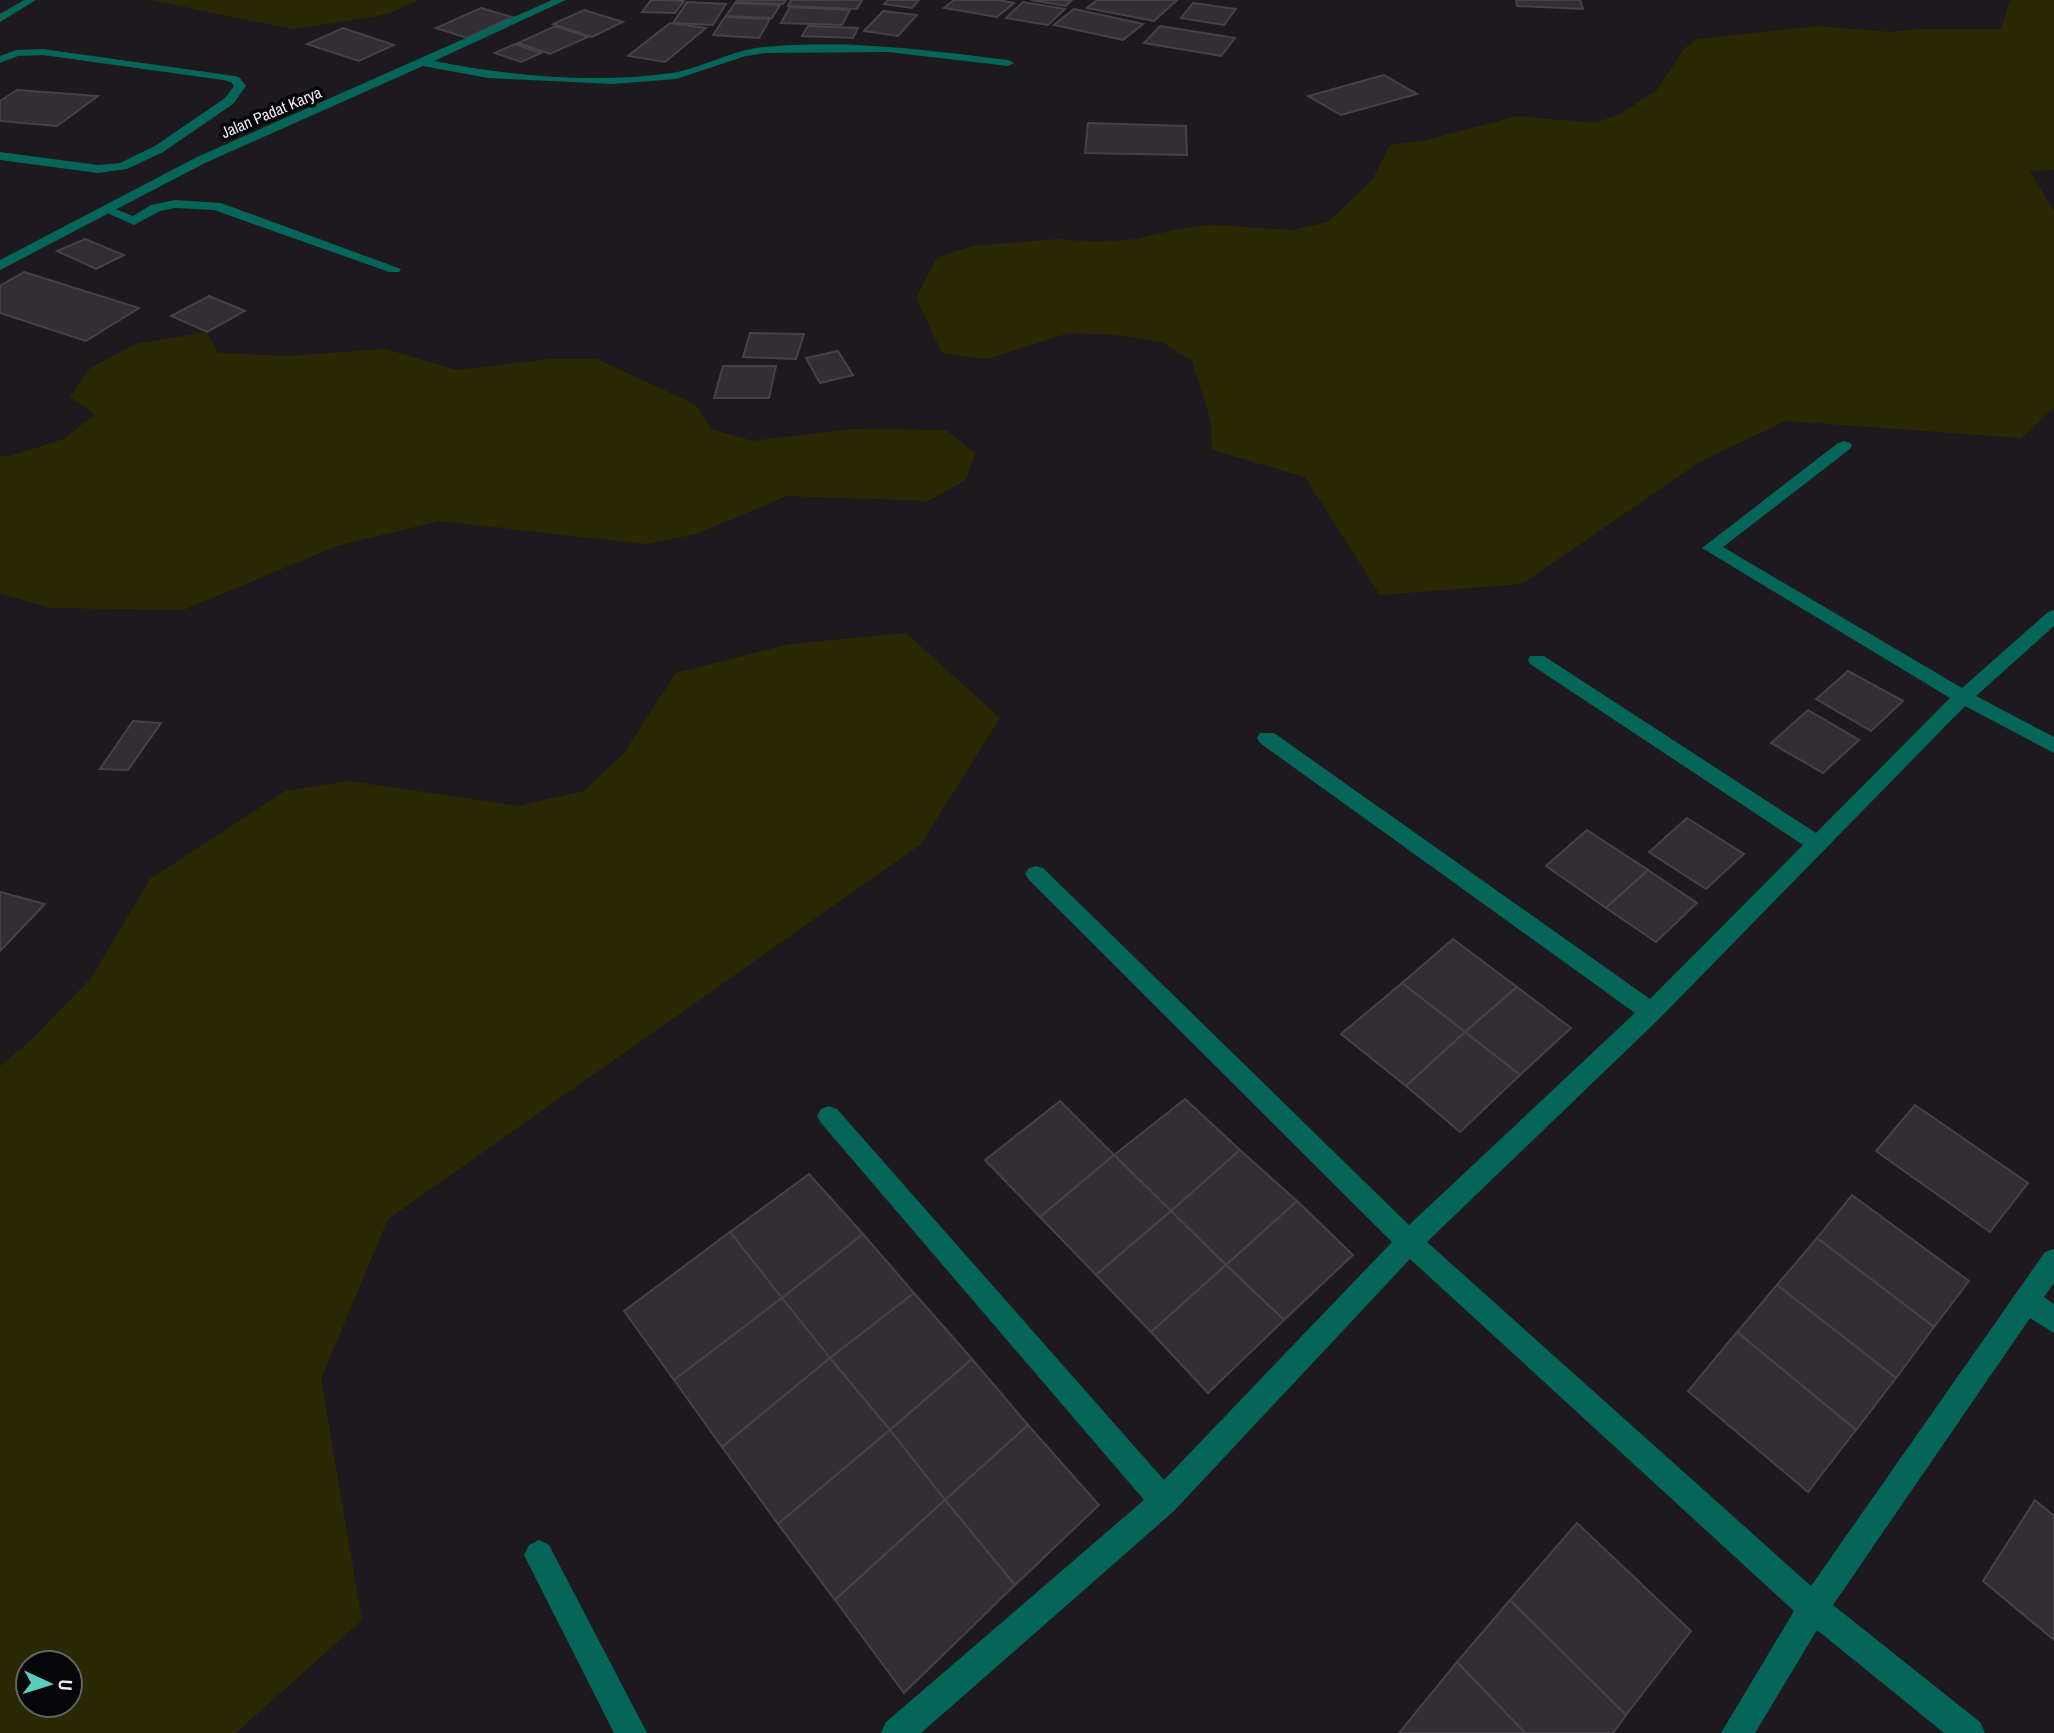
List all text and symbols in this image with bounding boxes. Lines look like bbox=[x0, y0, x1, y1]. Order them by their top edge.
street label: Jalan Padat Karya bbox=[217, 81, 325, 143]
north arrow bbox=[14, 1649, 84, 1719]
text: U bbox=[53, 1679, 79, 1692]

